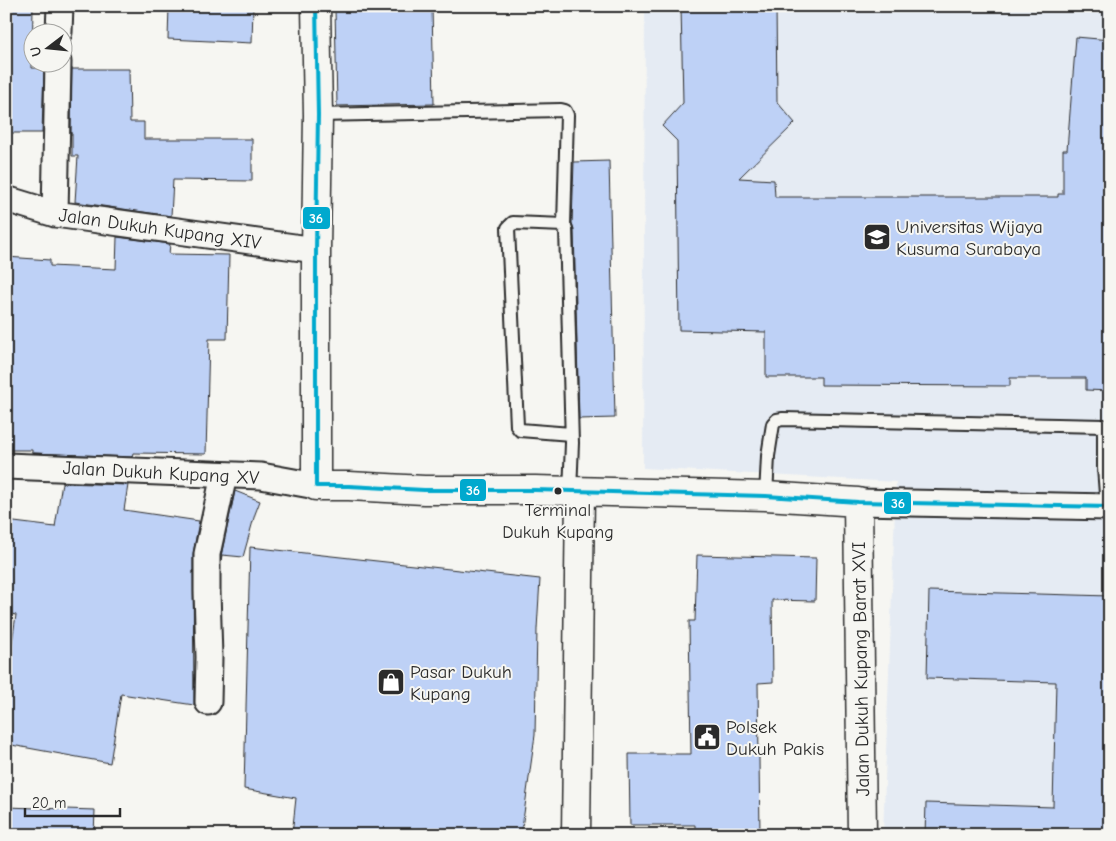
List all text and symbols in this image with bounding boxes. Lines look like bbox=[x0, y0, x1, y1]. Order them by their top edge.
north arrow bbox=[22, 22, 72, 72]
text: U bbox=[27, 45, 45, 58]
street label: Jalan Dukuh Kupang XIV bbox=[57, 204, 263, 254]
line badge: 36 bbox=[302, 206, 331, 230]
text: 36 bbox=[309, 210, 323, 227]
place label: Universitas Wijaya Kusuma Surabaya bbox=[896, 216, 1043, 260]
school or university icon: Universitas Wijaya Kusuma Surabaya bbox=[862, 222, 892, 252]
street label: Jalan Dukuh Kupang XV bbox=[62, 457, 261, 489]
line badge: 36 bbox=[459, 478, 487, 502]
text: 36 bbox=[466, 482, 480, 499]
marker: Terminal Dukuh Kupang bbox=[553, 486, 563, 496]
line badge: 36 bbox=[883, 491, 912, 515]
text: 36 bbox=[891, 495, 905, 512]
place label: Terminal Dukuh Kupang bbox=[502, 500, 614, 543]
street label: Jalan Dukuh Kupang Barat XVI bbox=[848, 542, 874, 796]
place label: Pasar Dukuh Kupang bbox=[410, 661, 512, 705]
shop icon: Pasar Dukuh Kupang bbox=[376, 667, 406, 697]
place label: Polsek Dukuh Pakis bbox=[726, 716, 824, 760]
public building icon: Polsek Dukuh Pakis bbox=[692, 722, 722, 752]
scale bar bbox=[25, 786, 120, 818]
text: 20 m bbox=[32, 794, 66, 812]

